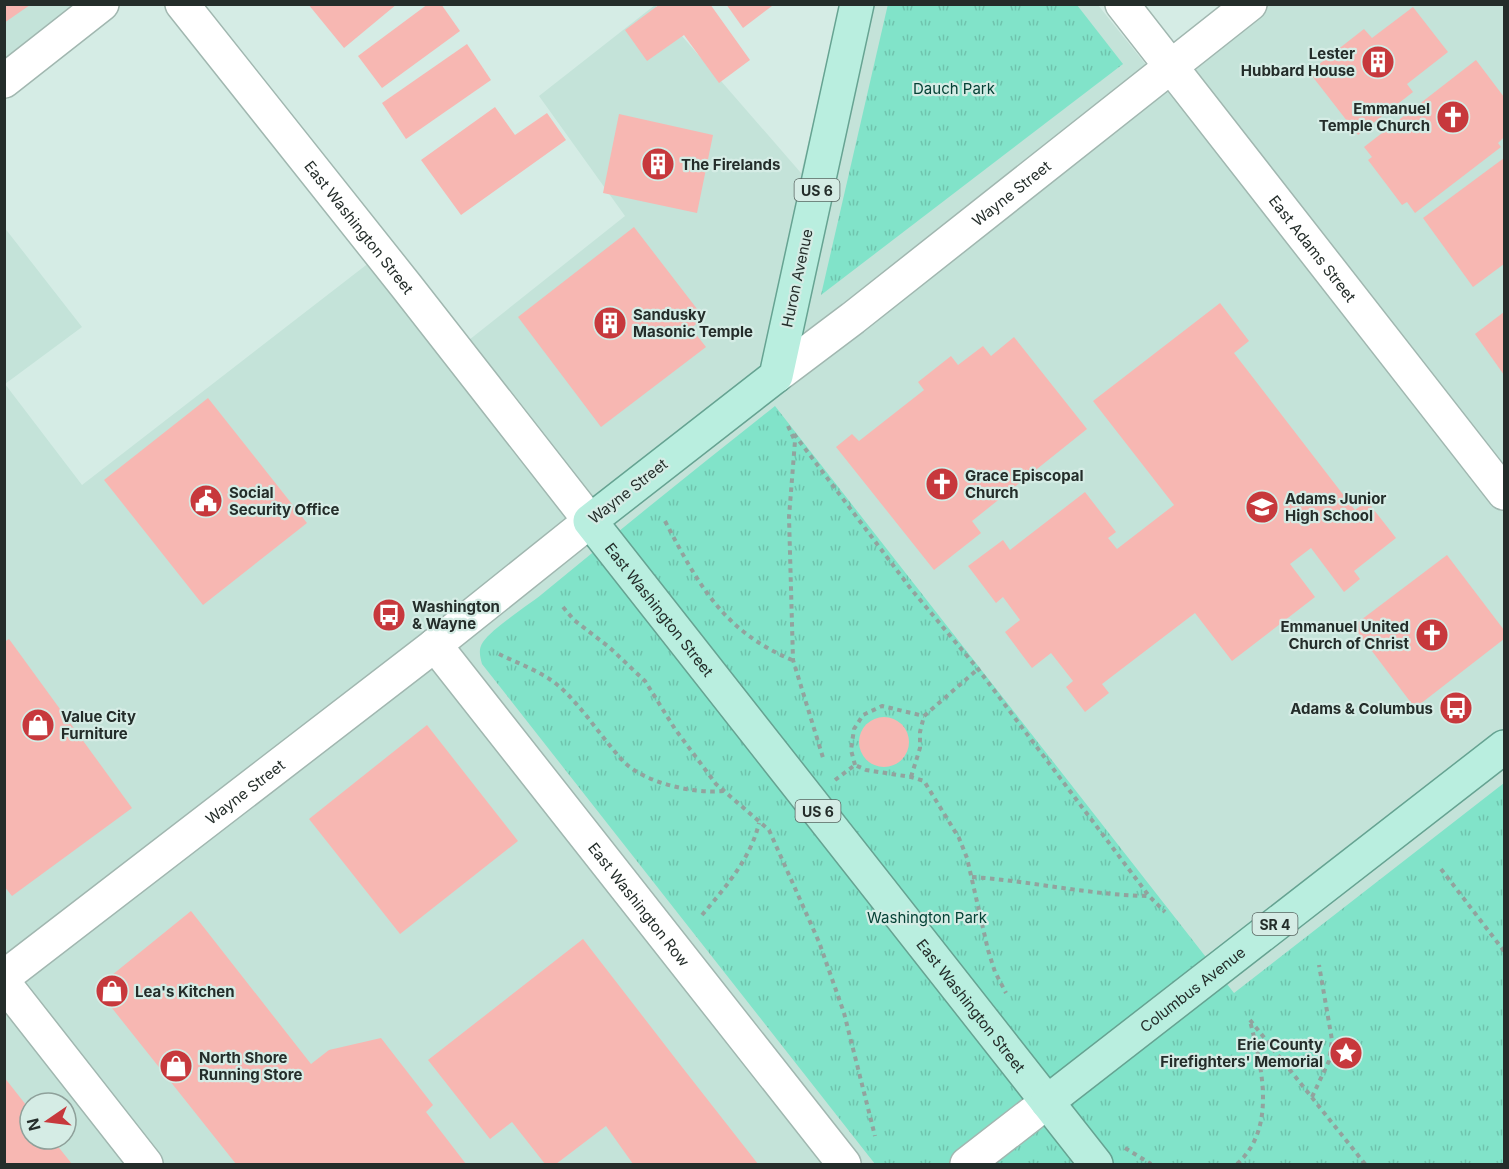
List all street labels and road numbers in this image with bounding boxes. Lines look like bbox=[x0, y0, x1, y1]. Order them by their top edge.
street label: Wayne Street bbox=[968, 156, 1054, 230]
street label: East Washington Street bbox=[301, 157, 418, 298]
road number: US 6 bbox=[794, 179, 840, 201]
street label: East Adams Street bbox=[1265, 191, 1360, 305]
street label: Huron Avenue bbox=[777, 227, 817, 329]
street label: Wayne Street bbox=[585, 454, 671, 528]
street label: East Washington Street bbox=[601, 539, 718, 680]
street label: Wayne Street bbox=[201, 755, 288, 828]
road number: US 6 bbox=[796, 800, 840, 822]
street label: East Washington Row bbox=[584, 838, 694, 970]
road number: SR 4 bbox=[1252, 913, 1298, 935]
street label: East Washington Street bbox=[913, 935, 1030, 1076]
street label: Columbus Avenue bbox=[1136, 942, 1249, 1036]

